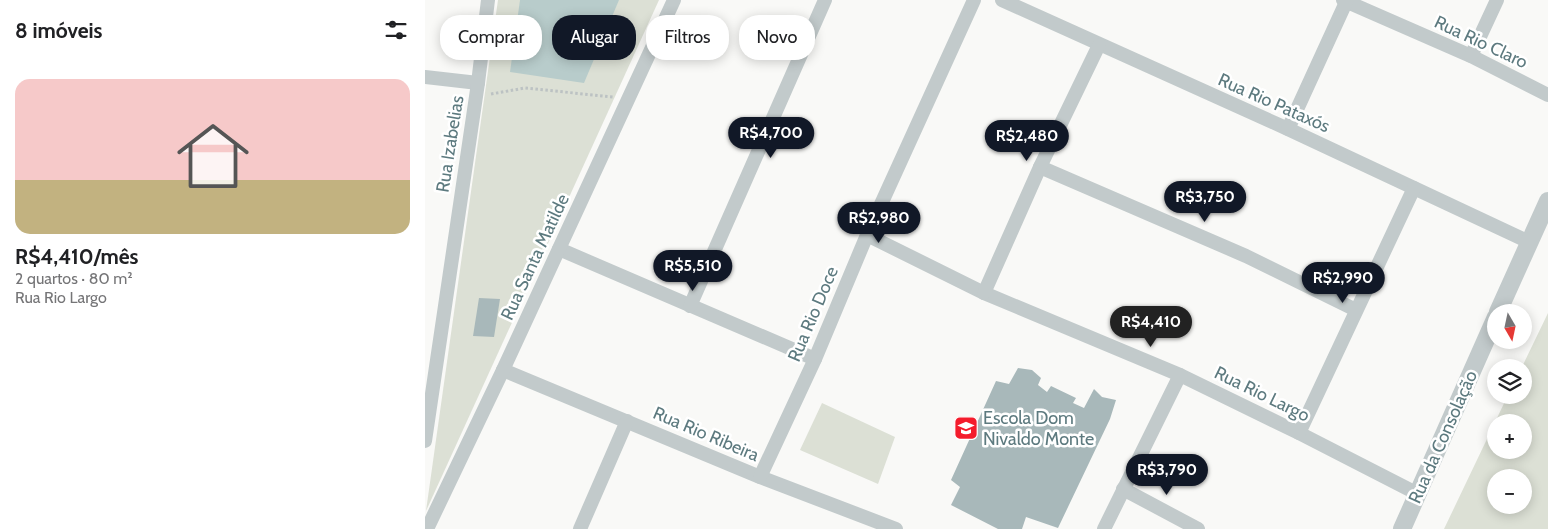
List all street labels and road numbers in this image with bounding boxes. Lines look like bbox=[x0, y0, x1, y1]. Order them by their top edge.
street label: Rua Rio Claro bbox=[1431, 11, 1531, 73]
street label: Rua Rio Pataxós bbox=[1215, 69, 1333, 137]
street label: Rua Izabelias bbox=[431, 94, 469, 194]
street label: Rua Santa Matilde bbox=[496, 190, 574, 324]
street label: Rua Rio Doce bbox=[783, 263, 843, 365]
street label: Rua Rio Largo bbox=[1211, 361, 1313, 427]
street label: Rua da Consolação bbox=[1404, 367, 1482, 507]
street label: Rua Rio Ribeira bbox=[650, 402, 763, 466]

